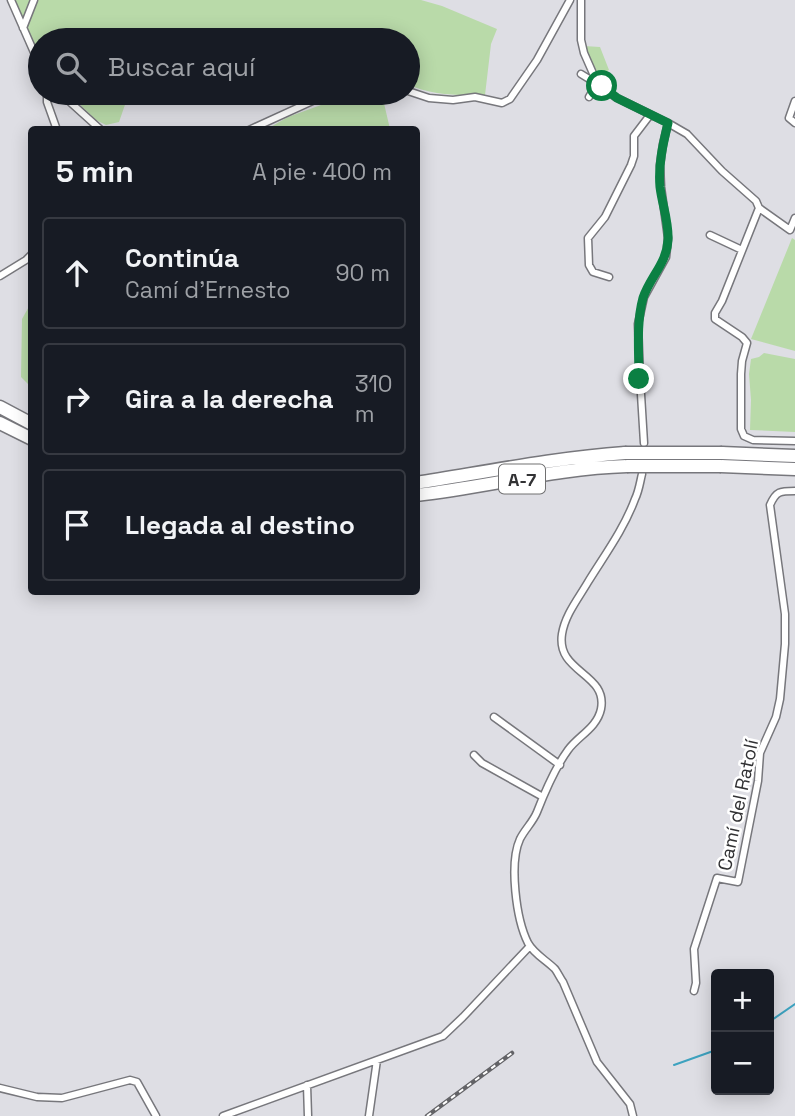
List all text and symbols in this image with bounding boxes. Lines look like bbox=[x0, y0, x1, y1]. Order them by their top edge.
search box bbox=[28, 28, 420, 105]
icon: search bbox=[52, 48, 90, 86]
text: Buscar aquí bbox=[108, 50, 255, 84]
route start bbox=[586, 70, 617, 101]
text: 5 min bbox=[56, 152, 134, 191]
text: A pie · 400 m bbox=[252, 157, 392, 187]
text: Continúa bbox=[125, 241, 239, 275]
icon: ahead bbox=[58, 254, 96, 292]
text: 90 m bbox=[335, 258, 390, 288]
text: Camí d'Ernesto bbox=[125, 275, 290, 305]
route end bbox=[623, 363, 654, 394]
text: 310 m bbox=[355, 369, 393, 429]
icon: right bbox=[58, 380, 96, 418]
text: Gira a la derecha bbox=[125, 382, 334, 416]
road number: A-7 bbox=[499, 464, 545, 494]
icon: arrive bbox=[58, 506, 96, 544]
text: Llegada al destino bbox=[125, 508, 355, 542]
street label: Camí del Ratolí bbox=[712, 737, 764, 873]
map controls bbox=[711, 969, 774, 1095]
button: + bbox=[711, 969, 774, 1032]
button: − bbox=[711, 1032, 774, 1095]

